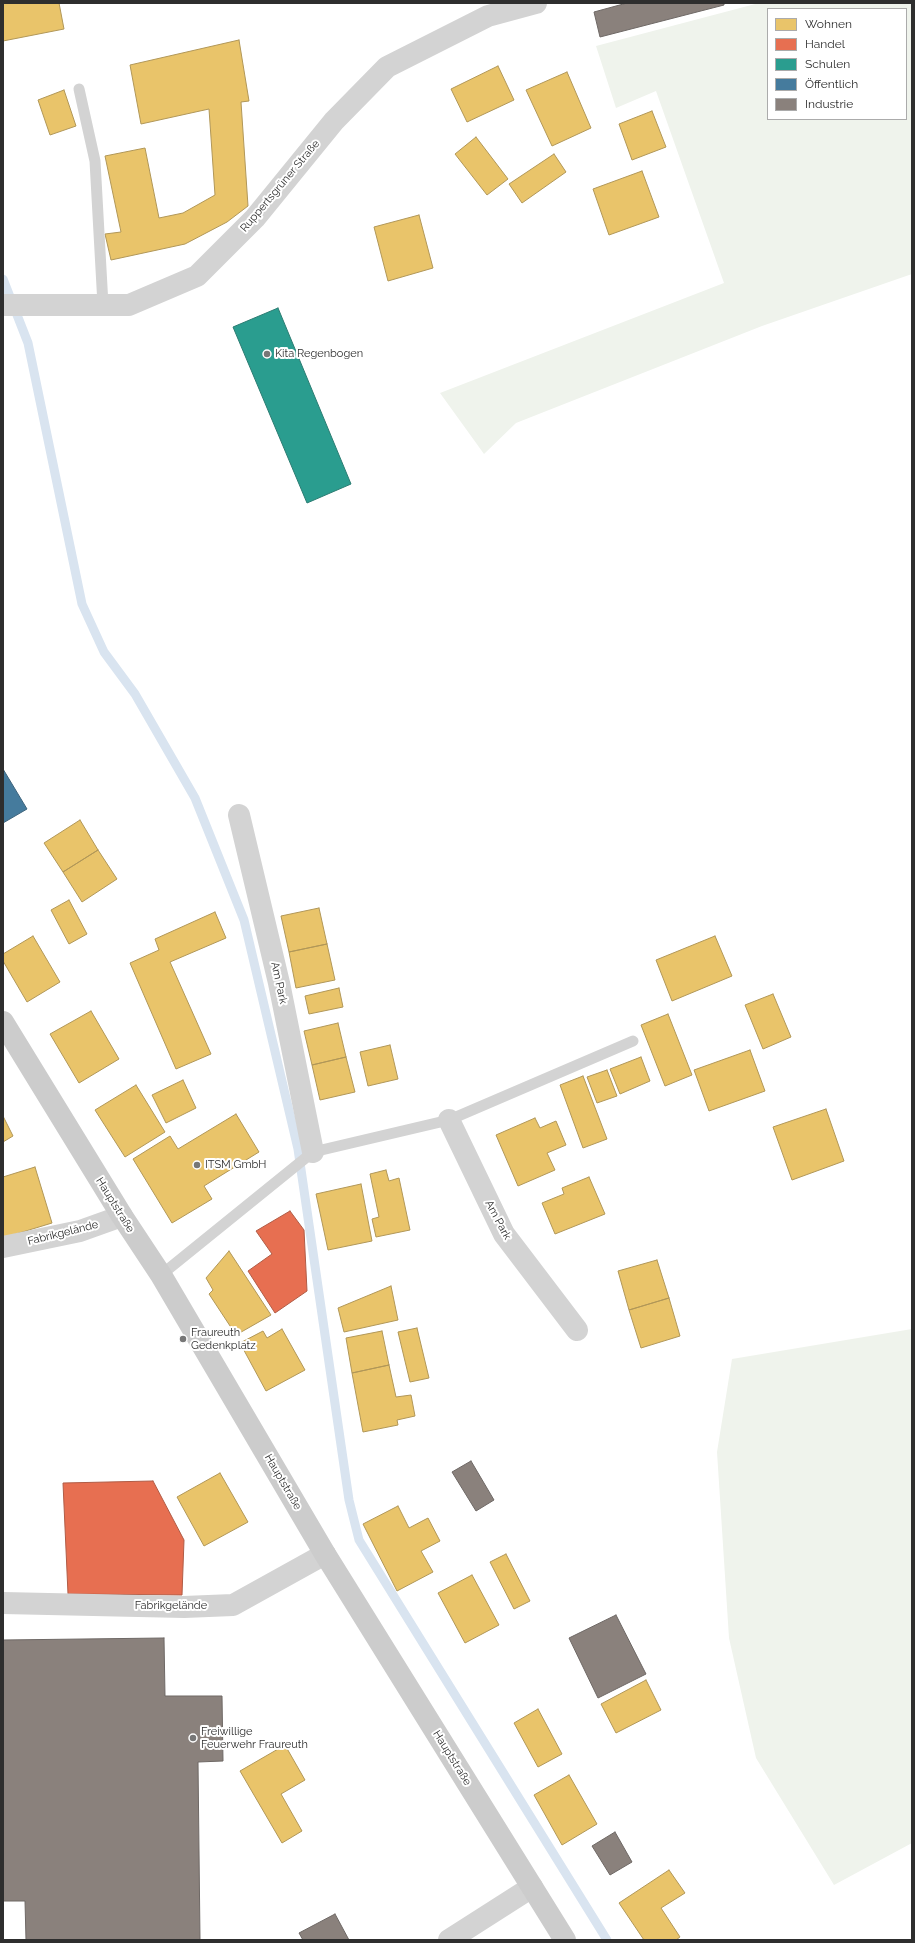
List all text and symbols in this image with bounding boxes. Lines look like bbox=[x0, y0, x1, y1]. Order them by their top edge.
legend bbox=[767, 8, 907, 120]
text: Wohnen bbox=[805, 17, 852, 31]
text: Handel bbox=[805, 37, 845, 51]
text: Schulen bbox=[805, 57, 850, 71]
text: Öffentlich bbox=[805, 77, 858, 91]
text: Industrie bbox=[805, 97, 853, 111]
street label: Ruppertsgrüner Straße bbox=[238, 137, 322, 235]
place label: Kita Regenbogen bbox=[275, 347, 363, 361]
marker: Kita Regenbogen bbox=[262, 349, 272, 359]
street label: Am Park bbox=[268, 961, 290, 1005]
place label: ITSM GmbH bbox=[205, 1158, 266, 1172]
marker: ITSM GmbH bbox=[192, 1160, 202, 1170]
street label: Hauptstraße bbox=[93, 1175, 137, 1235]
street label: Am Park bbox=[482, 1198, 514, 1242]
street label: Fabrikgelände bbox=[26, 1218, 100, 1248]
place label: Fraureuth Gedenkplatz bbox=[191, 1326, 256, 1352]
marker: Fraureuth Gedenkplatz bbox=[178, 1334, 188, 1344]
street label: Hauptstraße bbox=[262, 1452, 304, 1512]
street label: Fabrikgelände bbox=[135, 1599, 207, 1613]
place label: Freiwillige Feuerwehr Fraureuth bbox=[201, 1725, 308, 1751]
street label: Hauptstraße bbox=[430, 1728, 474, 1788]
marker: Freiwillige Feuerwehr Fraureuth bbox=[188, 1733, 198, 1743]

